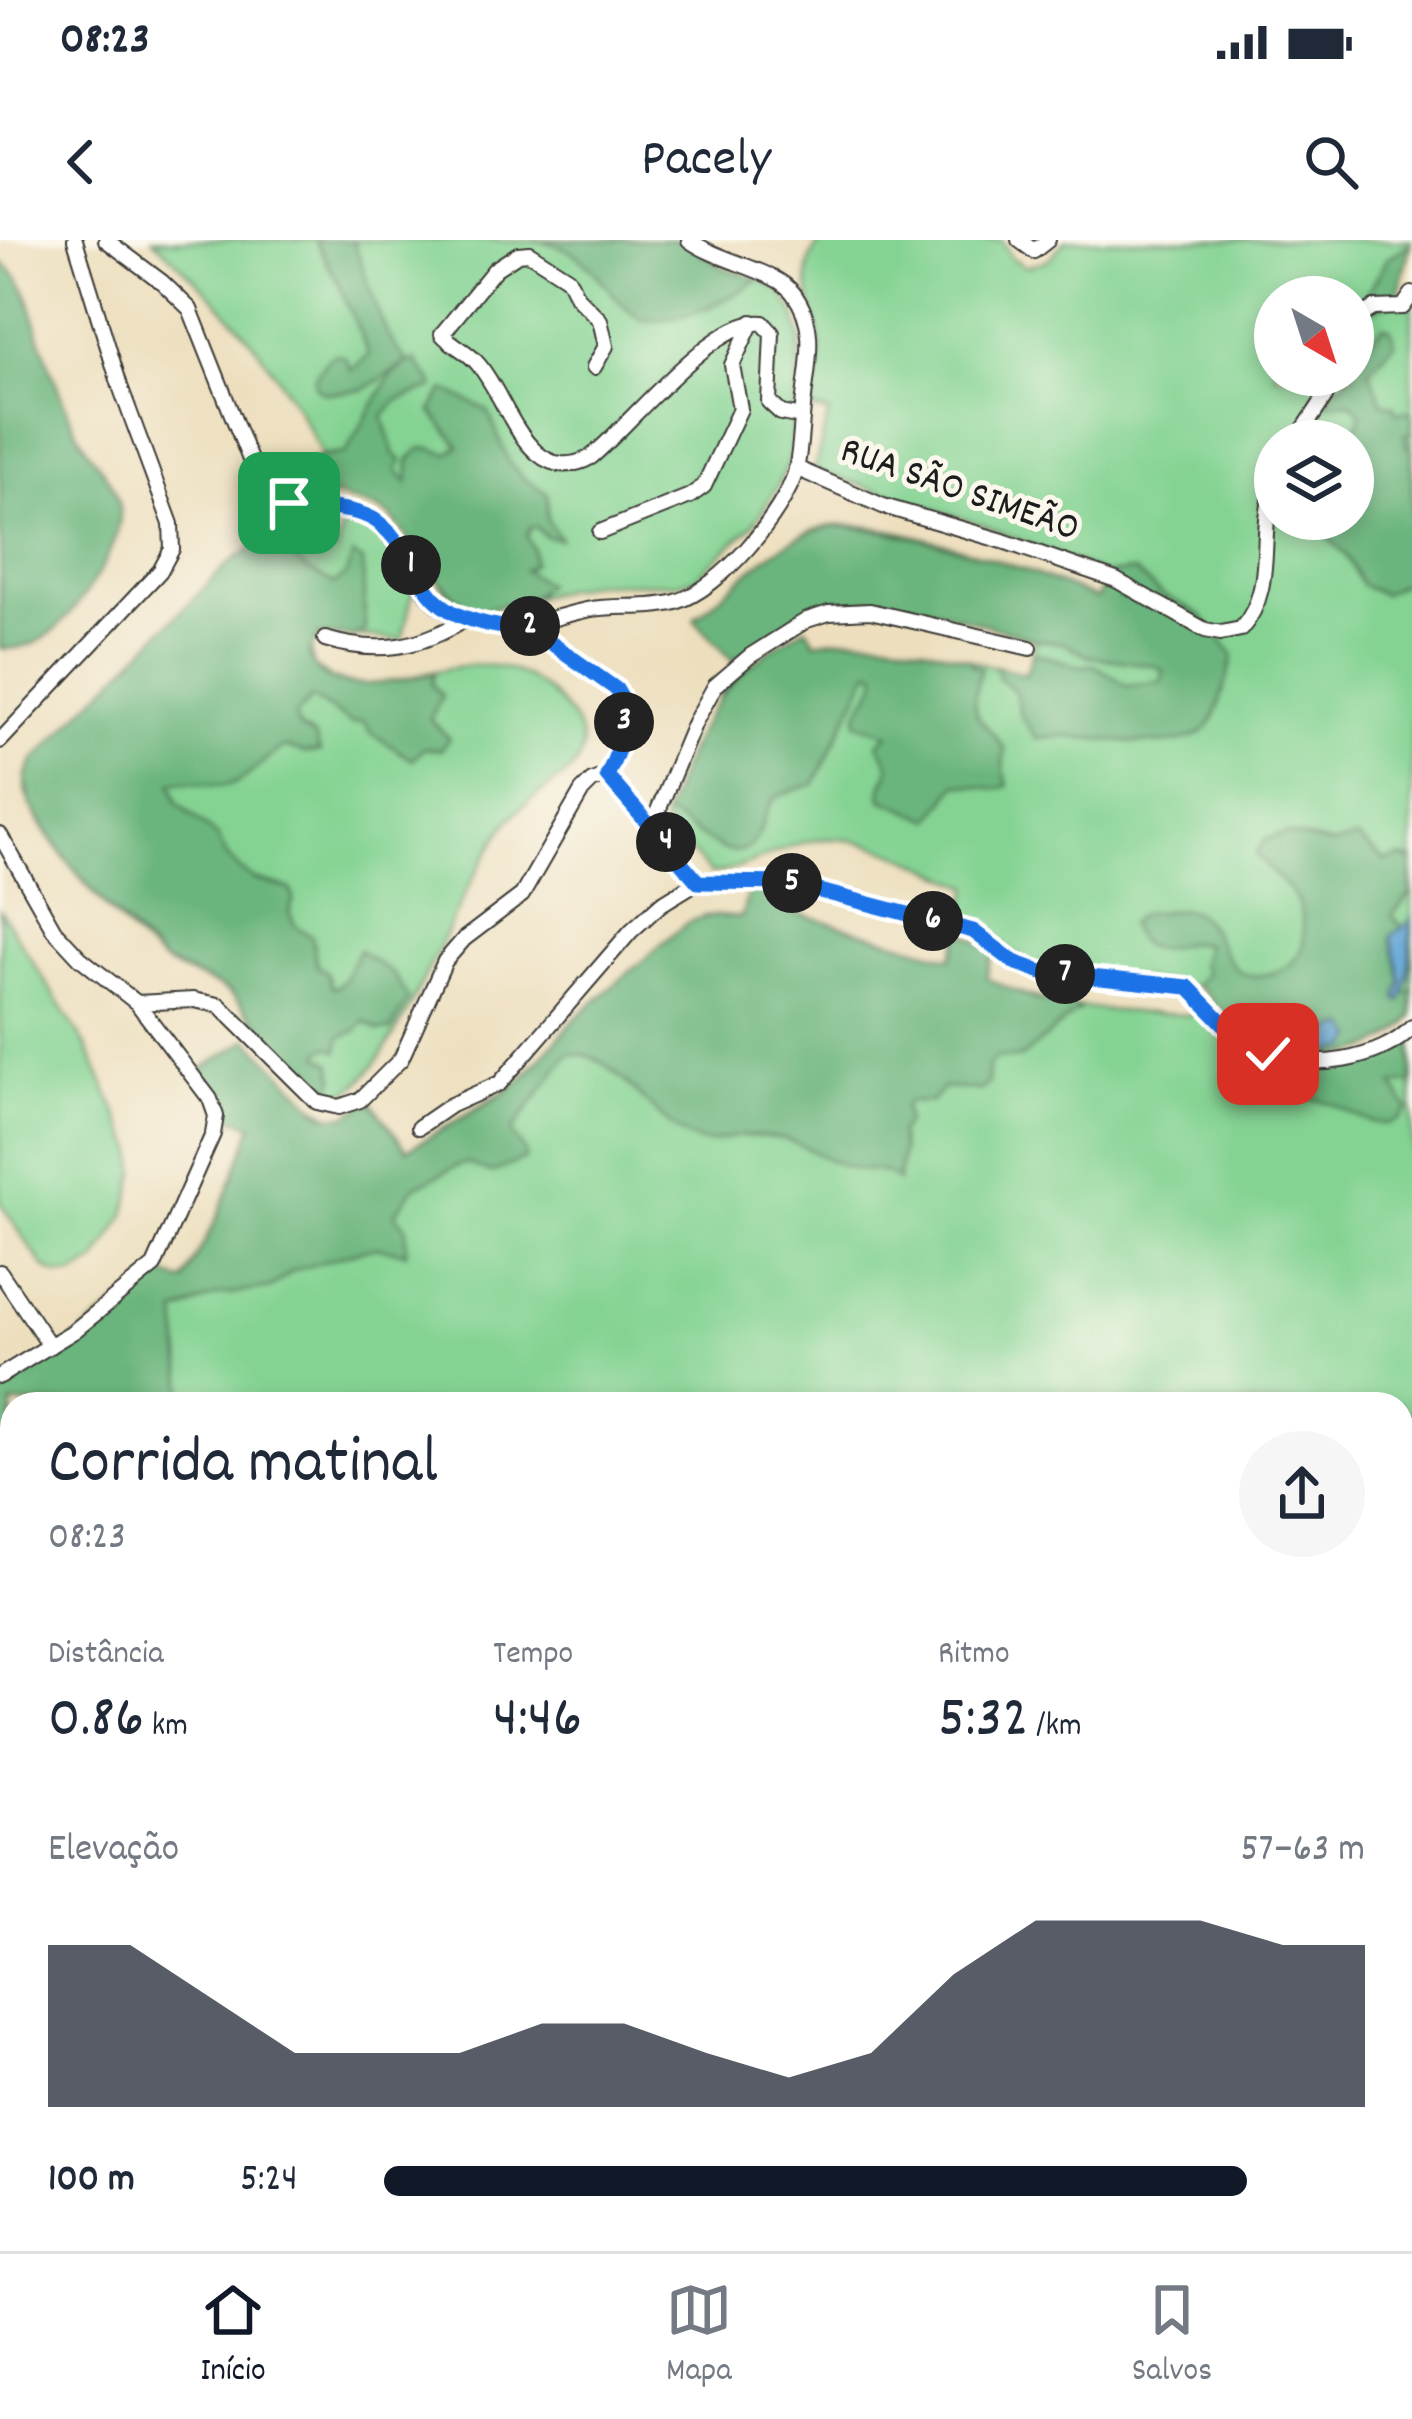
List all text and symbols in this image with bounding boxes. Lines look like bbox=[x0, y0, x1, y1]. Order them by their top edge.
text: 08:23 bbox=[60, 10, 150, 74]
text: Pacely bbox=[641, 124, 771, 201]
icon: back bbox=[48, 129, 114, 195]
icon: search bbox=[1298, 129, 1364, 195]
north arrow bbox=[1254, 276, 1374, 396]
map controls bbox=[1254, 276, 1374, 540]
button: layers bbox=[1254, 420, 1374, 540]
street label: RUA SÃO SIMEÃO bbox=[832, 425, 1086, 559]
pin bbox=[238, 452, 340, 554]
icon: arrive bbox=[256, 470, 322, 536]
pin: 1 bbox=[381, 535, 441, 595]
text: 1 bbox=[407, 541, 415, 588]
pin: 2 bbox=[500, 596, 560, 656]
text: 2 bbox=[523, 602, 537, 649]
pin: 3 bbox=[594, 692, 654, 752]
text: 3 bbox=[617, 698, 631, 745]
pin: 4 bbox=[636, 812, 696, 872]
text: 4 bbox=[659, 818, 673, 865]
pin: 5 bbox=[762, 853, 822, 913]
text: 5 bbox=[784, 859, 800, 906]
pin: 6 bbox=[903, 891, 963, 951]
text: 6 bbox=[925, 897, 941, 944]
pin: 7 bbox=[1035, 944, 1095, 1004]
text: 7 bbox=[1059, 950, 1071, 997]
pin bbox=[1217, 1003, 1319, 1105]
icon: check bbox=[1235, 1021, 1301, 1087]
text: Corrida matinal bbox=[48, 1420, 438, 1514]
button: share bbox=[1239, 1431, 1365, 1557]
text: 08:23 bbox=[48, 1512, 126, 1567]
text: Distância bbox=[48, 1632, 164, 1679]
text: Tempo bbox=[493, 1632, 573, 1679]
text: Ritmo bbox=[938, 1632, 1010, 1679]
text: 0.86 bbox=[48, 1679, 144, 1765]
text: 4:46 bbox=[493, 1679, 582, 1765]
text: 5:32 bbox=[938, 1679, 1029, 1765]
text: km bbox=[144, 1704, 188, 1751]
text: /km bbox=[1029, 1704, 1082, 1751]
text: Elevação bbox=[48, 1824, 179, 1879]
text: 57–63 m bbox=[1241, 1824, 1365, 1879]
text: 100 m bbox=[48, 2154, 135, 2209]
text: 5:24 bbox=[240, 2154, 298, 2209]
tab: Início bbox=[200, 2277, 266, 2396]
tab: Mapa bbox=[666, 2277, 732, 2396]
tab: Salvos bbox=[1132, 2277, 1212, 2396]

